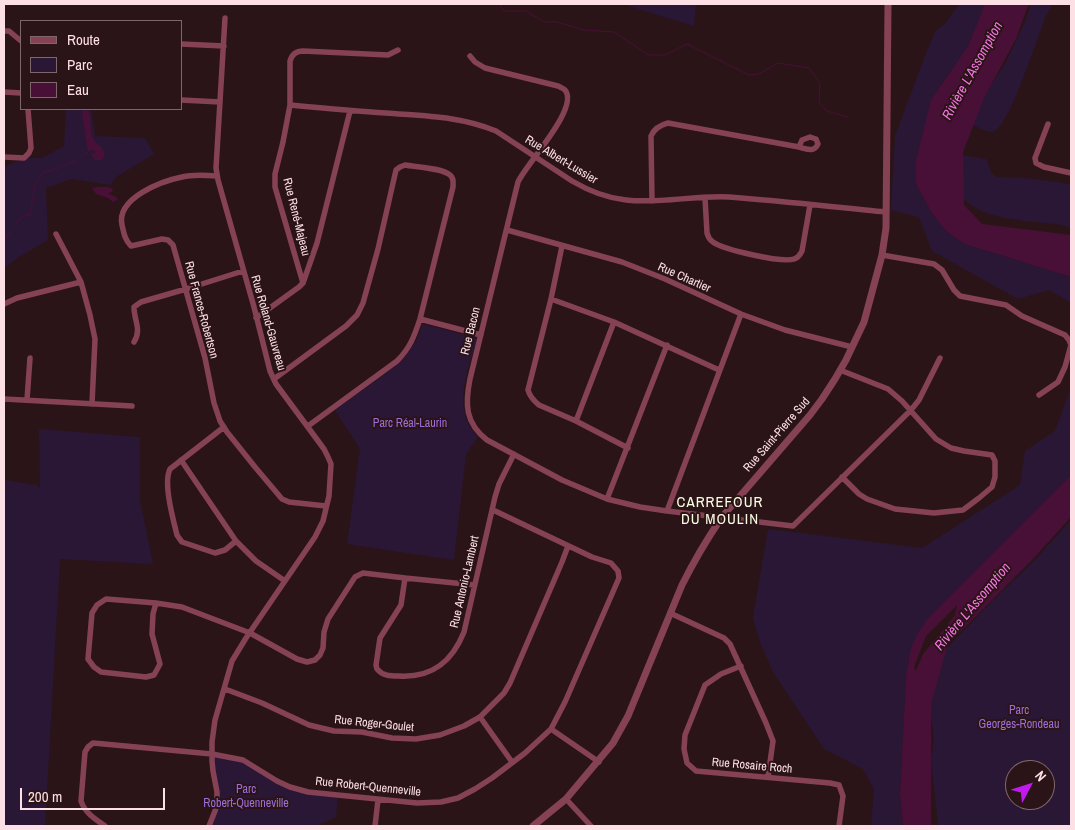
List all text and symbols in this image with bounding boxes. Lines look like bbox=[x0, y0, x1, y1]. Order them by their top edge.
water label: Rivière L'Assomption bbox=[939, 19, 1007, 123]
legend bbox=[20, 20, 182, 110]
text: Route bbox=[67, 29, 100, 50]
text: Parc bbox=[67, 54, 92, 75]
text: Eau bbox=[67, 79, 89, 100]
street label: Rue Albert-Lussier bbox=[522, 133, 600, 187]
street label: Rue René-Majeau bbox=[279, 177, 313, 257]
street label: Rue France-Robertson bbox=[181, 260, 221, 360]
street label: Rue Chartier bbox=[655, 260, 713, 296]
street label: Rue Roland-Gauvreau bbox=[248, 274, 288, 372]
street label: Rue Bacon bbox=[458, 306, 484, 356]
street label: Rue Saint-Pierre Sud bbox=[741, 395, 813, 475]
park label: Parc Réal-Laurin bbox=[373, 417, 447, 431]
district label: CARREFOUR DU MOULIN bbox=[675, 494, 765, 529]
street label: Rue Antonio-Lambert bbox=[447, 535, 483, 629]
water label: Rivière L'Assomption bbox=[931, 560, 1015, 654]
park label: Parc Georges-Rondeau bbox=[979, 704, 1059, 732]
street label: Rue Roger-Goulet bbox=[334, 713, 414, 735]
street label: Rue Rosaire Roch bbox=[711, 755, 793, 777]
north arrow bbox=[1005, 760, 1055, 810]
text: N bbox=[1031, 767, 1050, 785]
street label: Rue Robert-Quenneville bbox=[314, 774, 422, 800]
scale bar bbox=[22, 778, 168, 810]
park label: Parc Robert-Quenneville bbox=[203, 783, 289, 811]
text: 200 m bbox=[28, 786, 62, 807]

